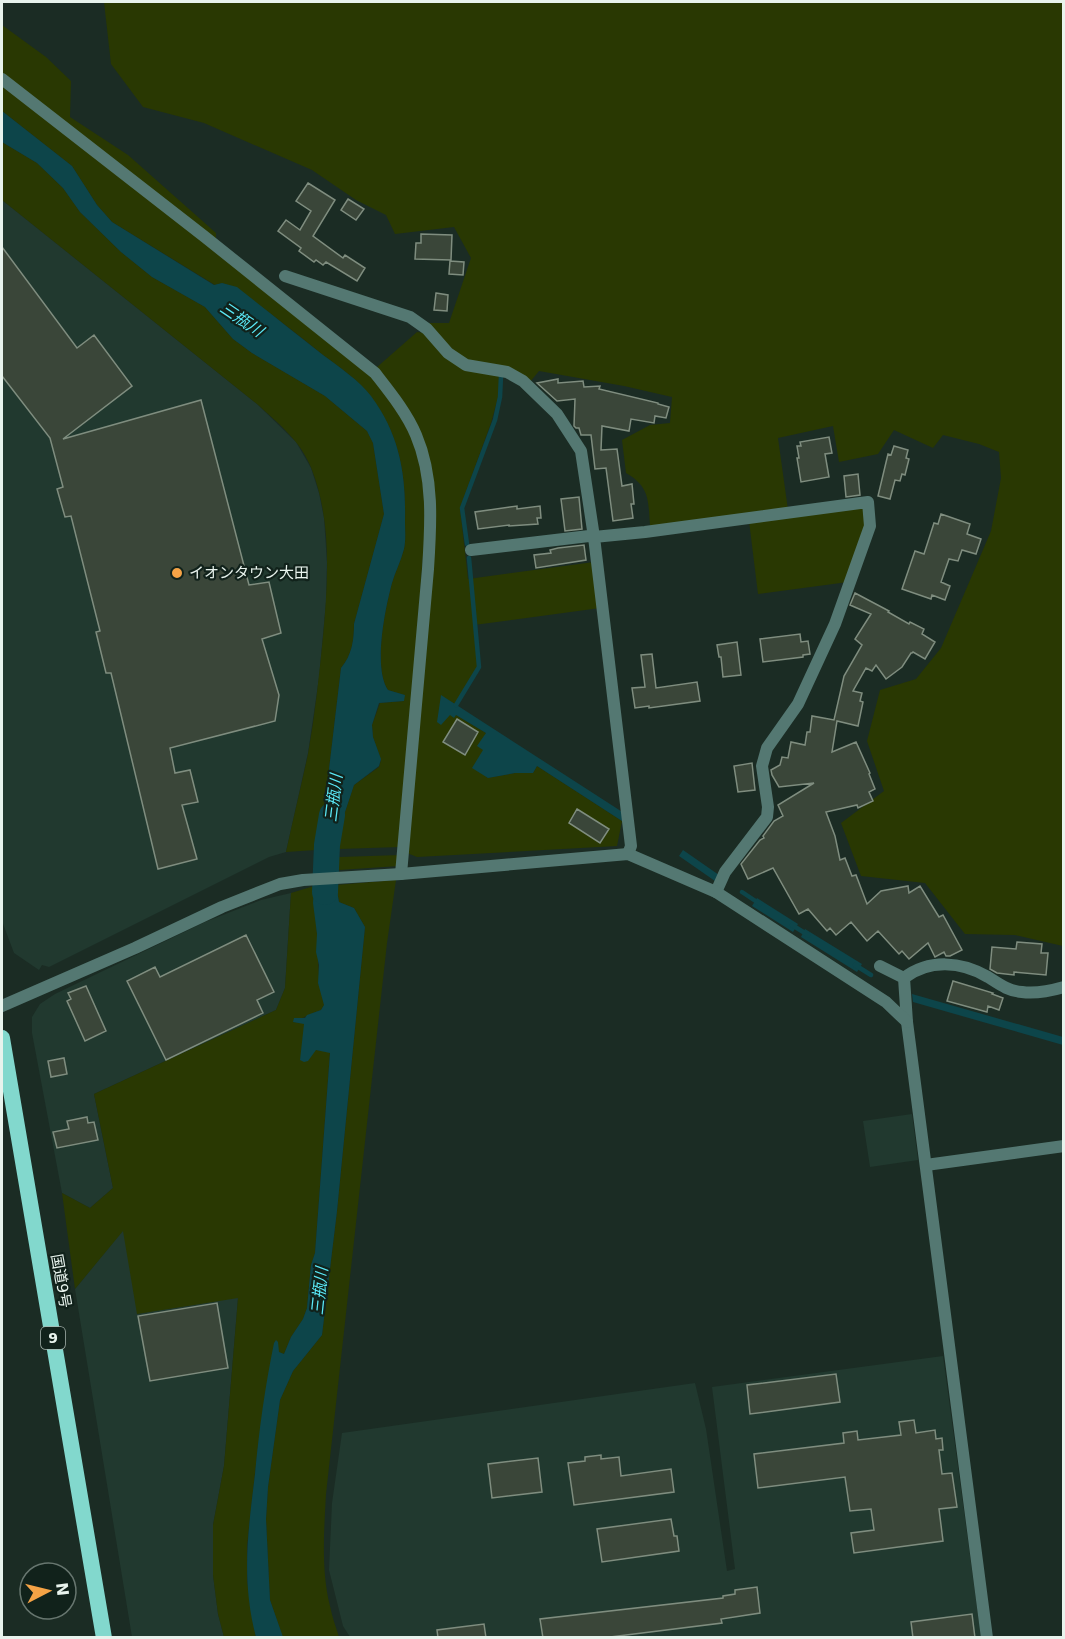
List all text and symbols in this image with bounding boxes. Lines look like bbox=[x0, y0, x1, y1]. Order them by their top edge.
water label: 三瓶川 bbox=[217, 298, 269, 342]
place label: イオンタウン大田 bbox=[189, 564, 309, 582]
marker: イオンタウン大田 bbox=[170, 566, 184, 580]
water label: 三瓶川 bbox=[321, 771, 346, 823]
street label: 国道9号 bbox=[47, 1253, 75, 1309]
water label: 三瓶川 bbox=[308, 1264, 332, 1316]
road number: 9 bbox=[41, 1327, 65, 1349]
north arrow bbox=[18, 1561, 78, 1621]
text: N bbox=[52, 1581, 73, 1597]

